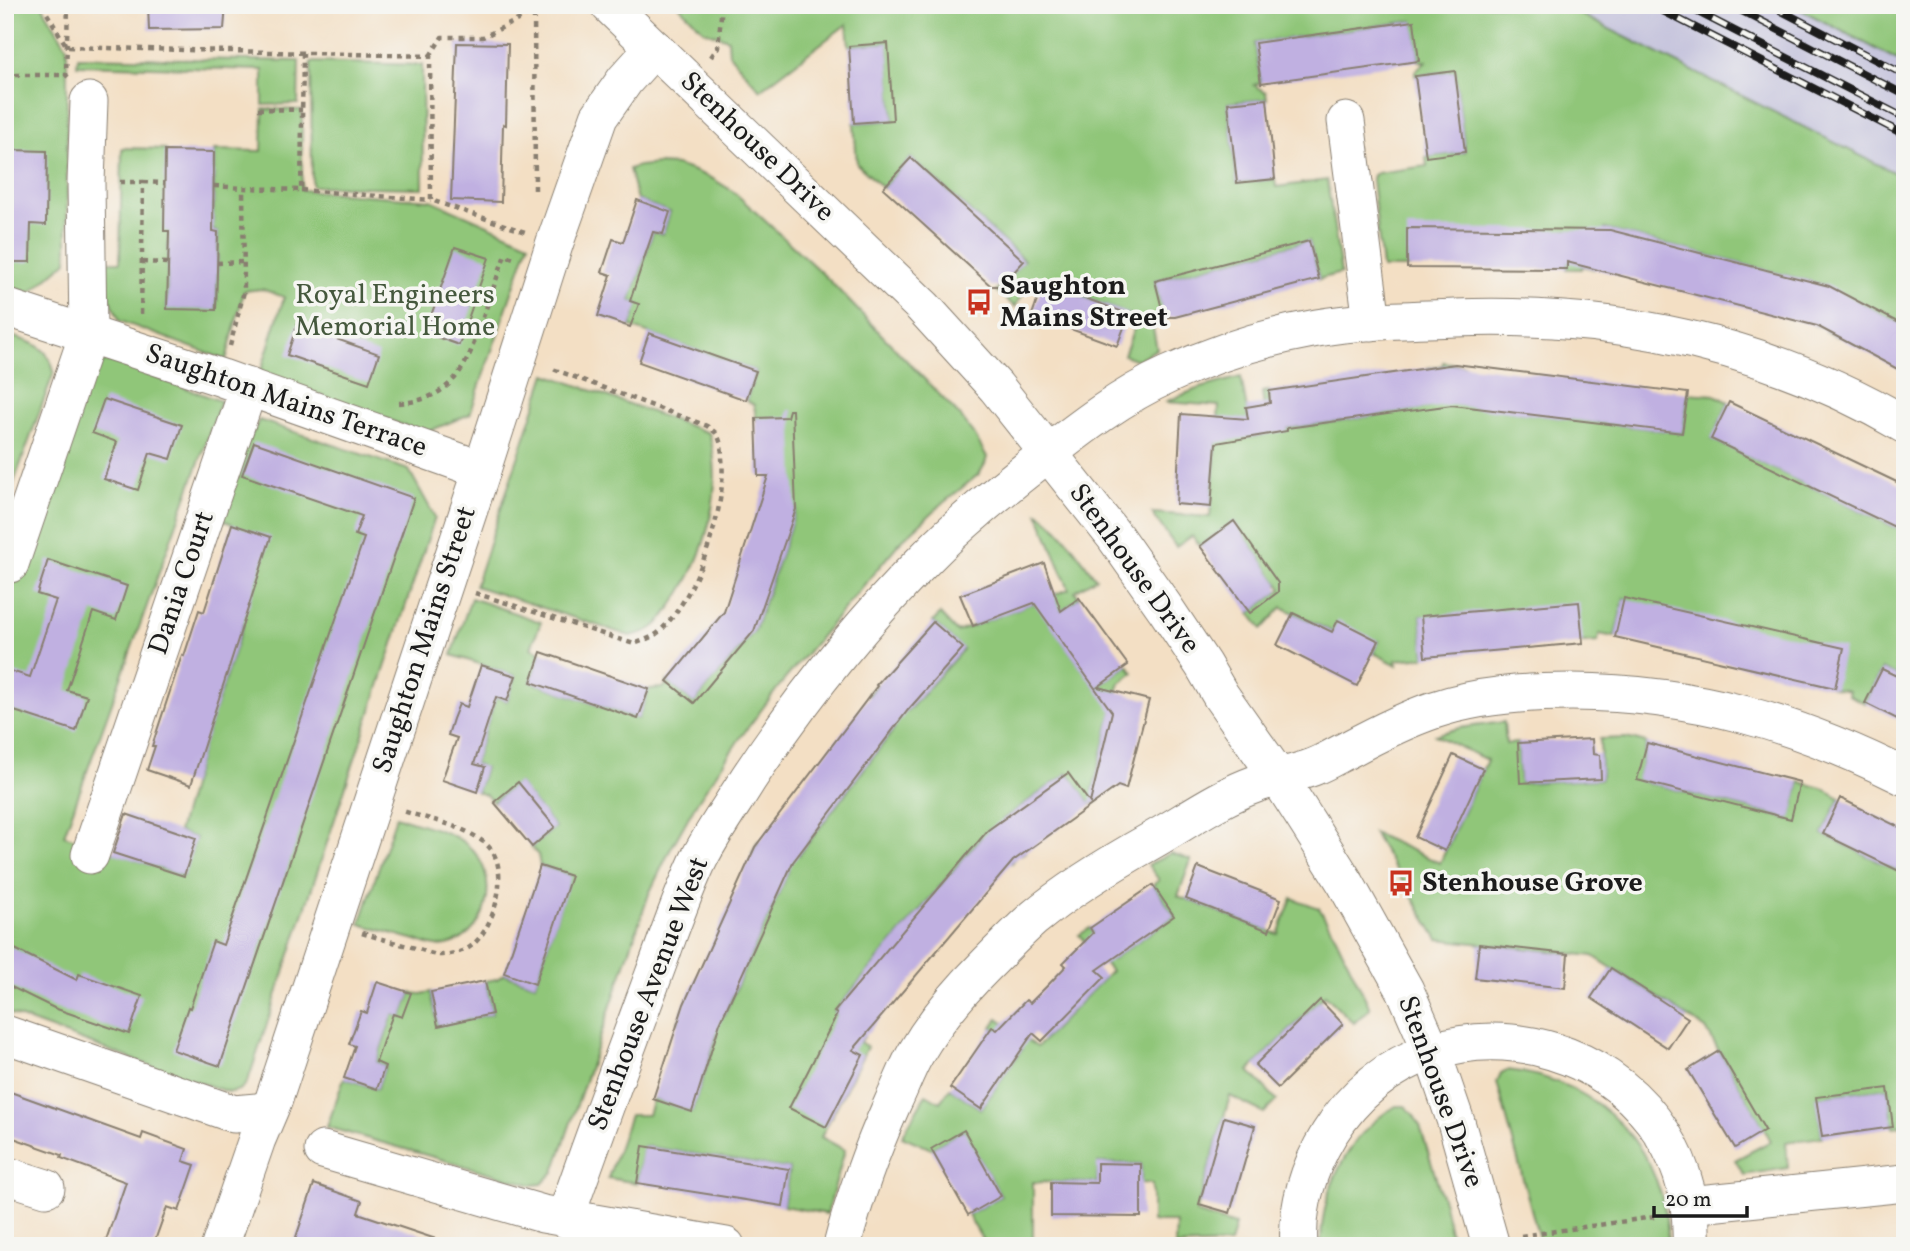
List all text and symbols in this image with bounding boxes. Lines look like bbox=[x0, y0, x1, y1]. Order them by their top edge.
street label: Stenhouse Drive bbox=[671, 63, 843, 231]
place label: Saughton Mains Street bbox=[1000, 267, 1168, 338]
park label: Royal Engineers Memorial Home bbox=[295, 276, 495, 347]
bus stop icon: Saughton Mains Street bbox=[964, 287, 994, 317]
street label: Saughton Mains Terrace bbox=[140, 334, 432, 468]
street label: Stenhouse Drive bbox=[1059, 476, 1209, 662]
street label: Saughton Mains Street bbox=[363, 501, 487, 779]
street label: Dania Court bbox=[139, 506, 225, 660]
street label: Stenhouse Avenue West bbox=[579, 851, 719, 1137]
place label: Stenhouse Grove bbox=[1422, 864, 1643, 903]
bus stop icon: Stenhouse Grove bbox=[1386, 868, 1416, 898]
street label: Stenhouse Drive bbox=[1387, 991, 1493, 1193]
scale bar bbox=[1654, 1174, 1747, 1218]
text: 20 m bbox=[1665, 1186, 1711, 1215]

